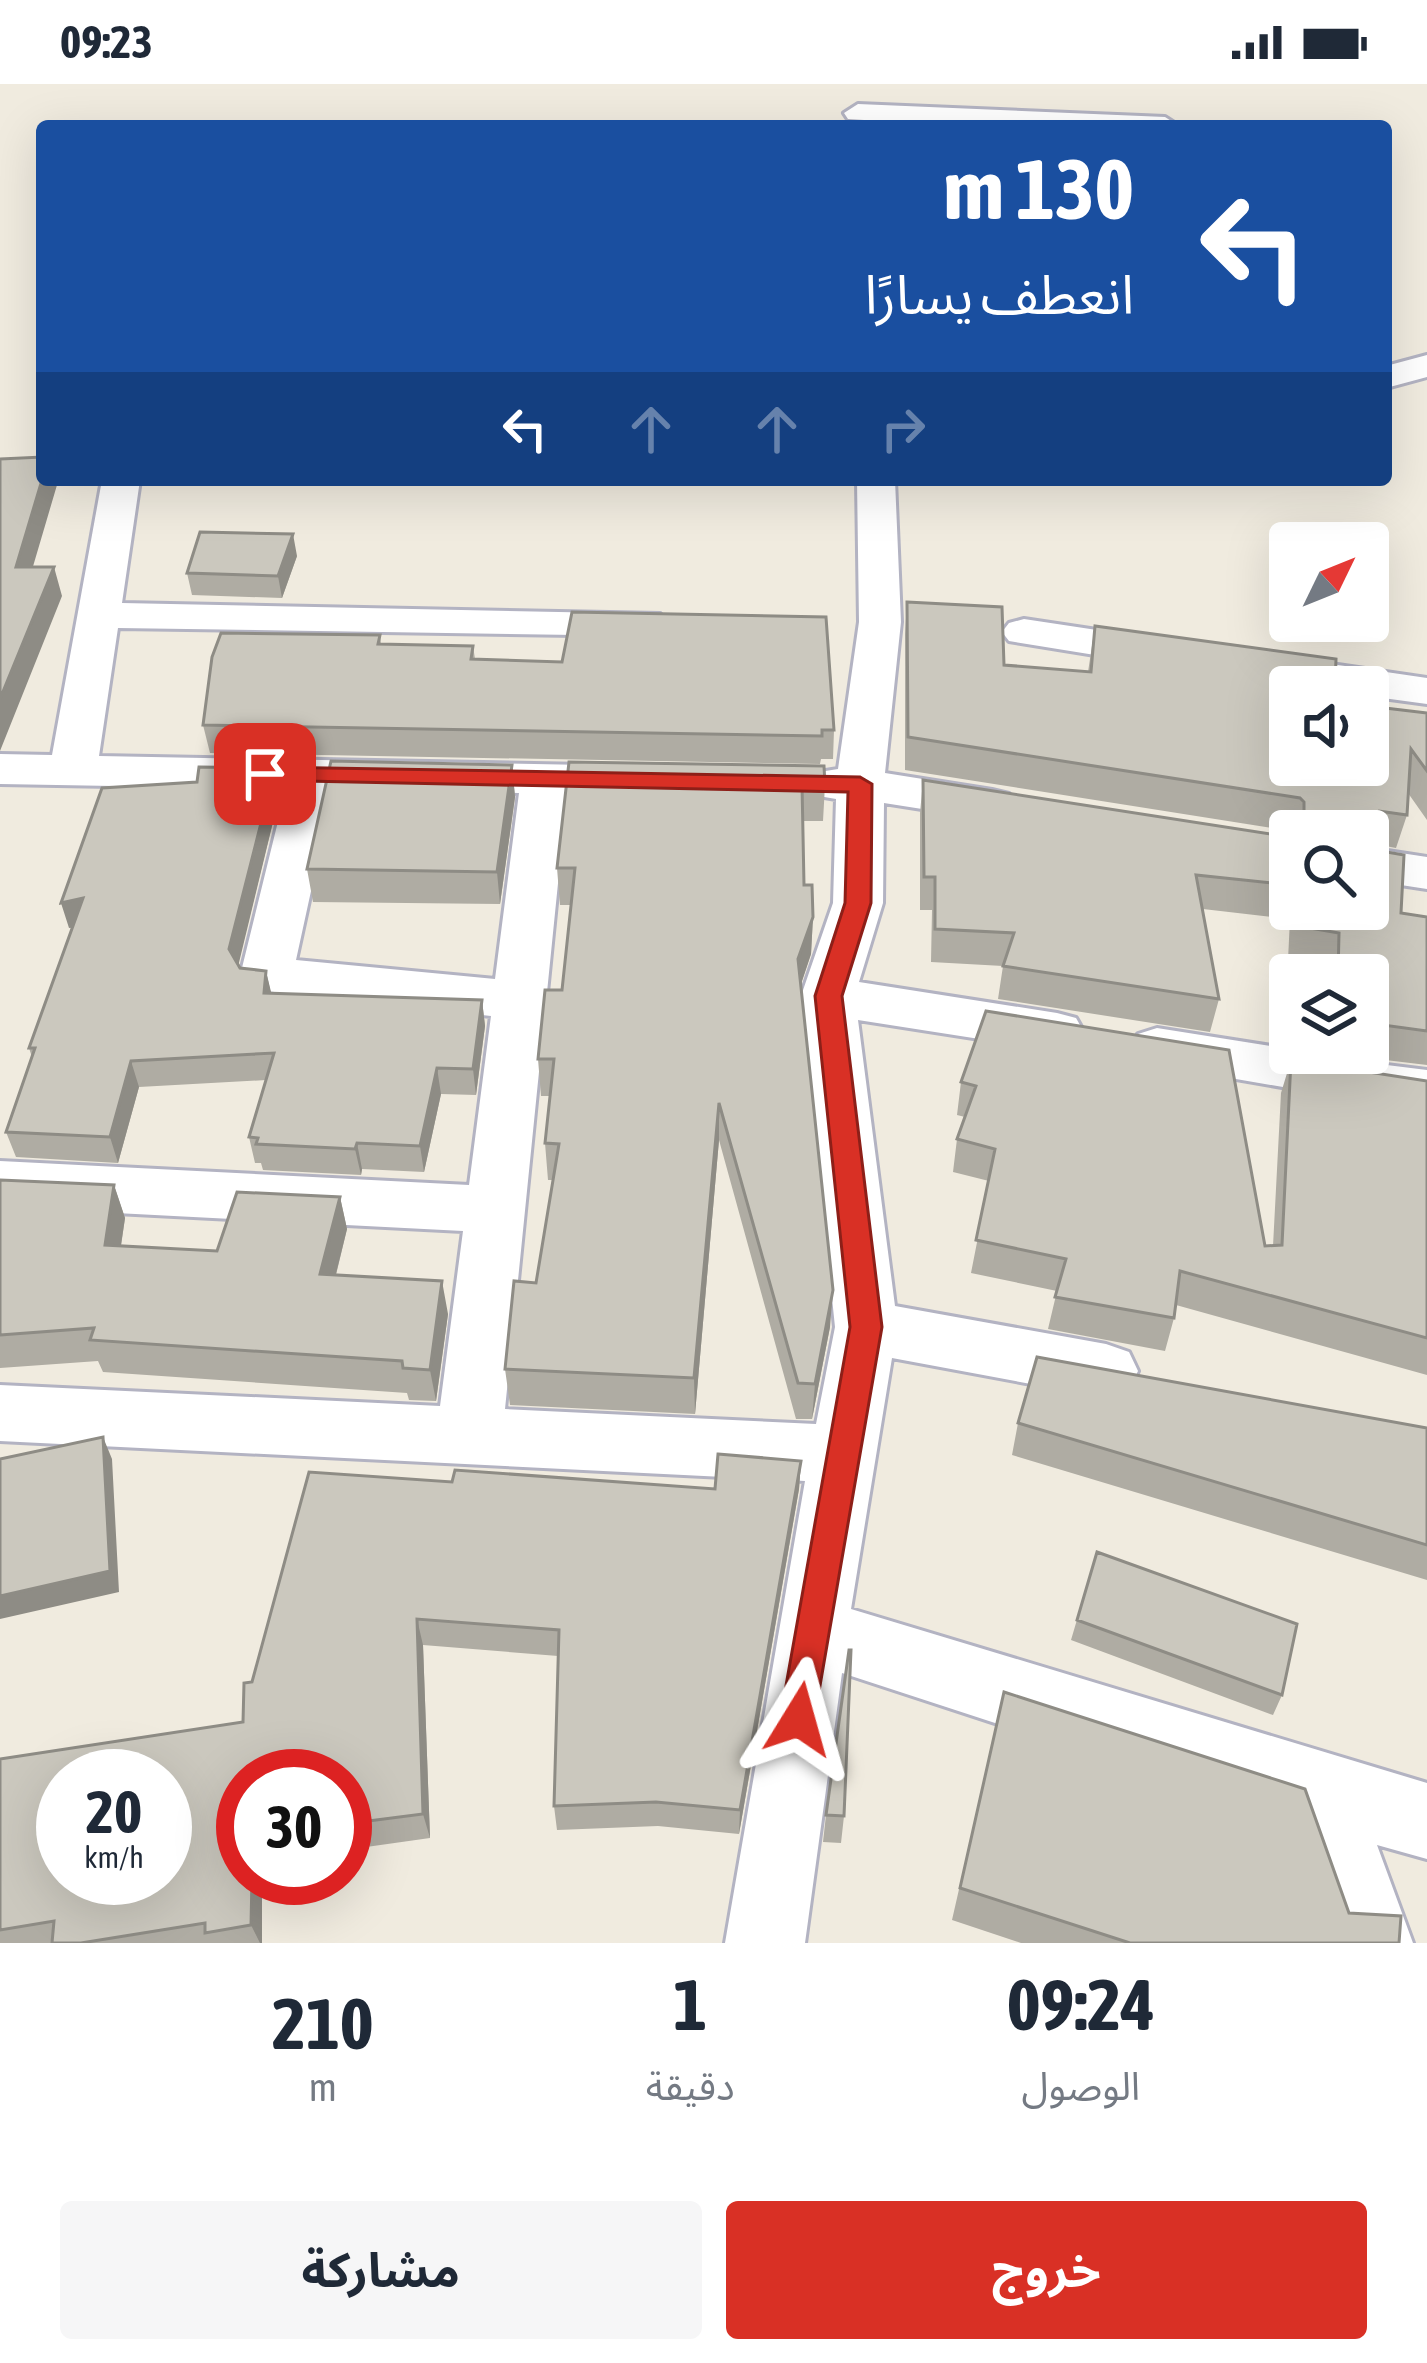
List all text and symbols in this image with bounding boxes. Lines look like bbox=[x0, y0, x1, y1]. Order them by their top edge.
text: 09:23 bbox=[60, 16, 153, 68]
text: 130 m bbox=[944, 141, 1134, 237]
icon: left bbox=[1176, 168, 1332, 324]
text: انعطف يسارًا bbox=[864, 264, 1134, 325]
icon: left bbox=[492, 396, 558, 462]
icon: ahead bbox=[618, 396, 684, 462]
icon: ahead bbox=[744, 396, 810, 462]
icon: right bbox=[870, 396, 936, 462]
north arrow bbox=[1269, 522, 1389, 642]
map controls bbox=[1269, 522, 1389, 1074]
button: sound bbox=[1269, 666, 1389, 786]
pin bbox=[214, 723, 316, 825]
icon: arrive bbox=[232, 741, 298, 807]
button: search bbox=[1269, 810, 1389, 930]
button: layers bbox=[1269, 954, 1389, 1074]
position arrow bbox=[736, 1656, 862, 1782]
speed limit sign: 30 bbox=[216, 1749, 372, 1905]
text: 20 bbox=[86, 1777, 142, 1846]
text: km/h bbox=[84, 1840, 144, 1874]
text: 1 bbox=[673, 1963, 707, 2045]
text: 09:24 bbox=[1007, 1963, 1155, 2045]
text: 210 bbox=[272, 1982, 374, 2064]
text: دقيقة bbox=[646, 2064, 735, 2108]
text: الوصول bbox=[1022, 2064, 1140, 2108]
text: m bbox=[309, 2065, 337, 2109]
button: مشاركة bbox=[60, 2201, 702, 2339]
button: خروج bbox=[726, 2201, 1367, 2339]

